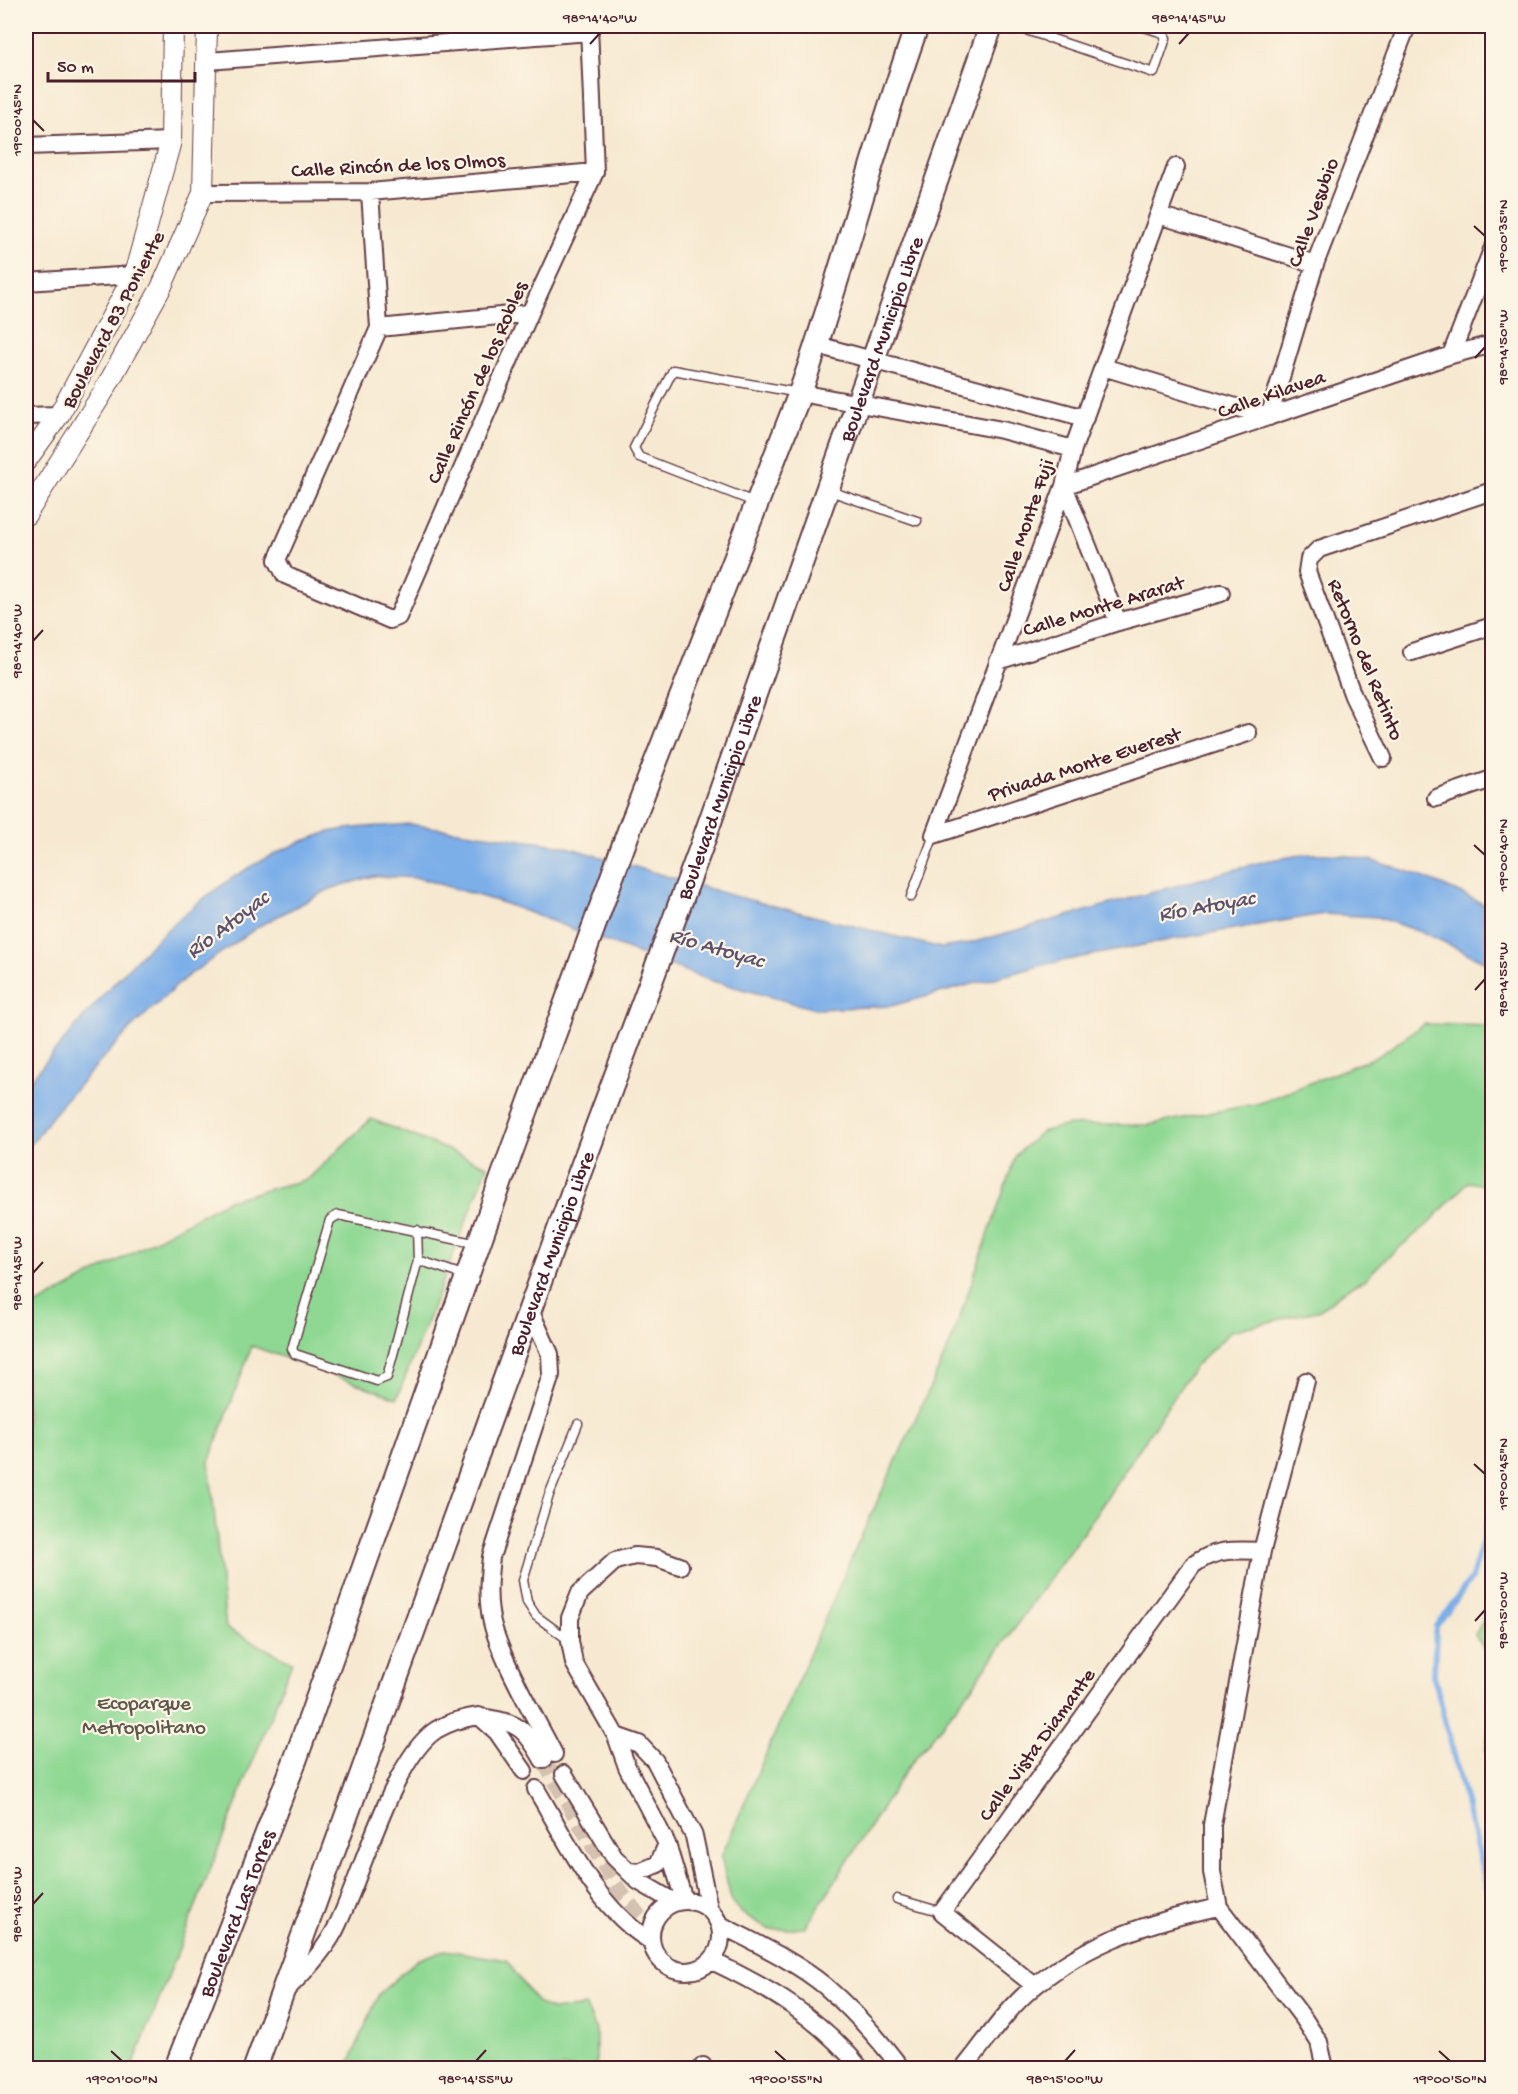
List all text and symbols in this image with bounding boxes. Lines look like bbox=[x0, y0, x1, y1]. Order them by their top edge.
text: 98°14'40"W bbox=[562, 10, 637, 28]
text: 98°14'45"W bbox=[1151, 10, 1226, 28]
scale bar bbox=[48, 45, 195, 83]
text: 50 m bbox=[57, 58, 94, 79]
text: 19°00'45"N bbox=[9, 84, 27, 157]
street label: Calle Rincón de los Olmos bbox=[291, 149, 507, 186]
street label: Calle Vesubio bbox=[1284, 155, 1347, 271]
text: 19°00'35"N bbox=[1495, 199, 1513, 273]
street label: Boulevard 83 Poniente bbox=[57, 227, 173, 414]
street label: Boulevard Municipio Libre bbox=[836, 233, 932, 447]
street label: Calle Rincón de los Robles bbox=[423, 277, 536, 489]
text: 98°14'50"W bbox=[1495, 309, 1513, 385]
street label: Calle Kilavea bbox=[1215, 366, 1331, 426]
street label: Calle Monte Fuji bbox=[993, 456, 1062, 596]
street label: Calle Monte Ararat bbox=[1020, 571, 1190, 645]
street label: Retorno del Retinto bbox=[1320, 576, 1408, 745]
text: 98°14'40"W bbox=[9, 604, 27, 679]
street label: Boulevard Municipio Libre bbox=[673, 691, 770, 905]
street label: Privada Monte Everest bbox=[985, 723, 1187, 810]
text: 19°00'40"N bbox=[1495, 818, 1513, 892]
water label: Río Atoyac bbox=[182, 885, 277, 966]
water label: Río Atoyac bbox=[1157, 886, 1259, 929]
water label: Río Atoyac bbox=[666, 924, 768, 976]
text: 98°14'55"W bbox=[1495, 942, 1513, 1017]
street label: Boulevard Municipio Libre bbox=[505, 1147, 603, 1361]
text: 98°14'45"W bbox=[9, 1236, 27, 1311]
text: 19°00'45"N bbox=[1495, 1438, 1513, 1511]
text: 98°15'00"W bbox=[1495, 1572, 1513, 1649]
street label: Calle Vista Diamante bbox=[975, 1664, 1103, 1827]
park label: Ecoparque Metropolitano bbox=[82, 1693, 206, 1742]
street label: Boulevard Las Torres bbox=[195, 1826, 283, 2003]
text: 98°14'50"W bbox=[9, 1866, 27, 1942]
text: 19°01'00"N bbox=[85, 2071, 158, 2089]
text: 98°14'55"W bbox=[438, 2071, 513, 2089]
text: 19°00'55"N bbox=[749, 2071, 823, 2089]
text: 98°15'00"W bbox=[1026, 2071, 1103, 2089]
text: 19°00'50"N bbox=[1412, 2071, 1487, 2089]

